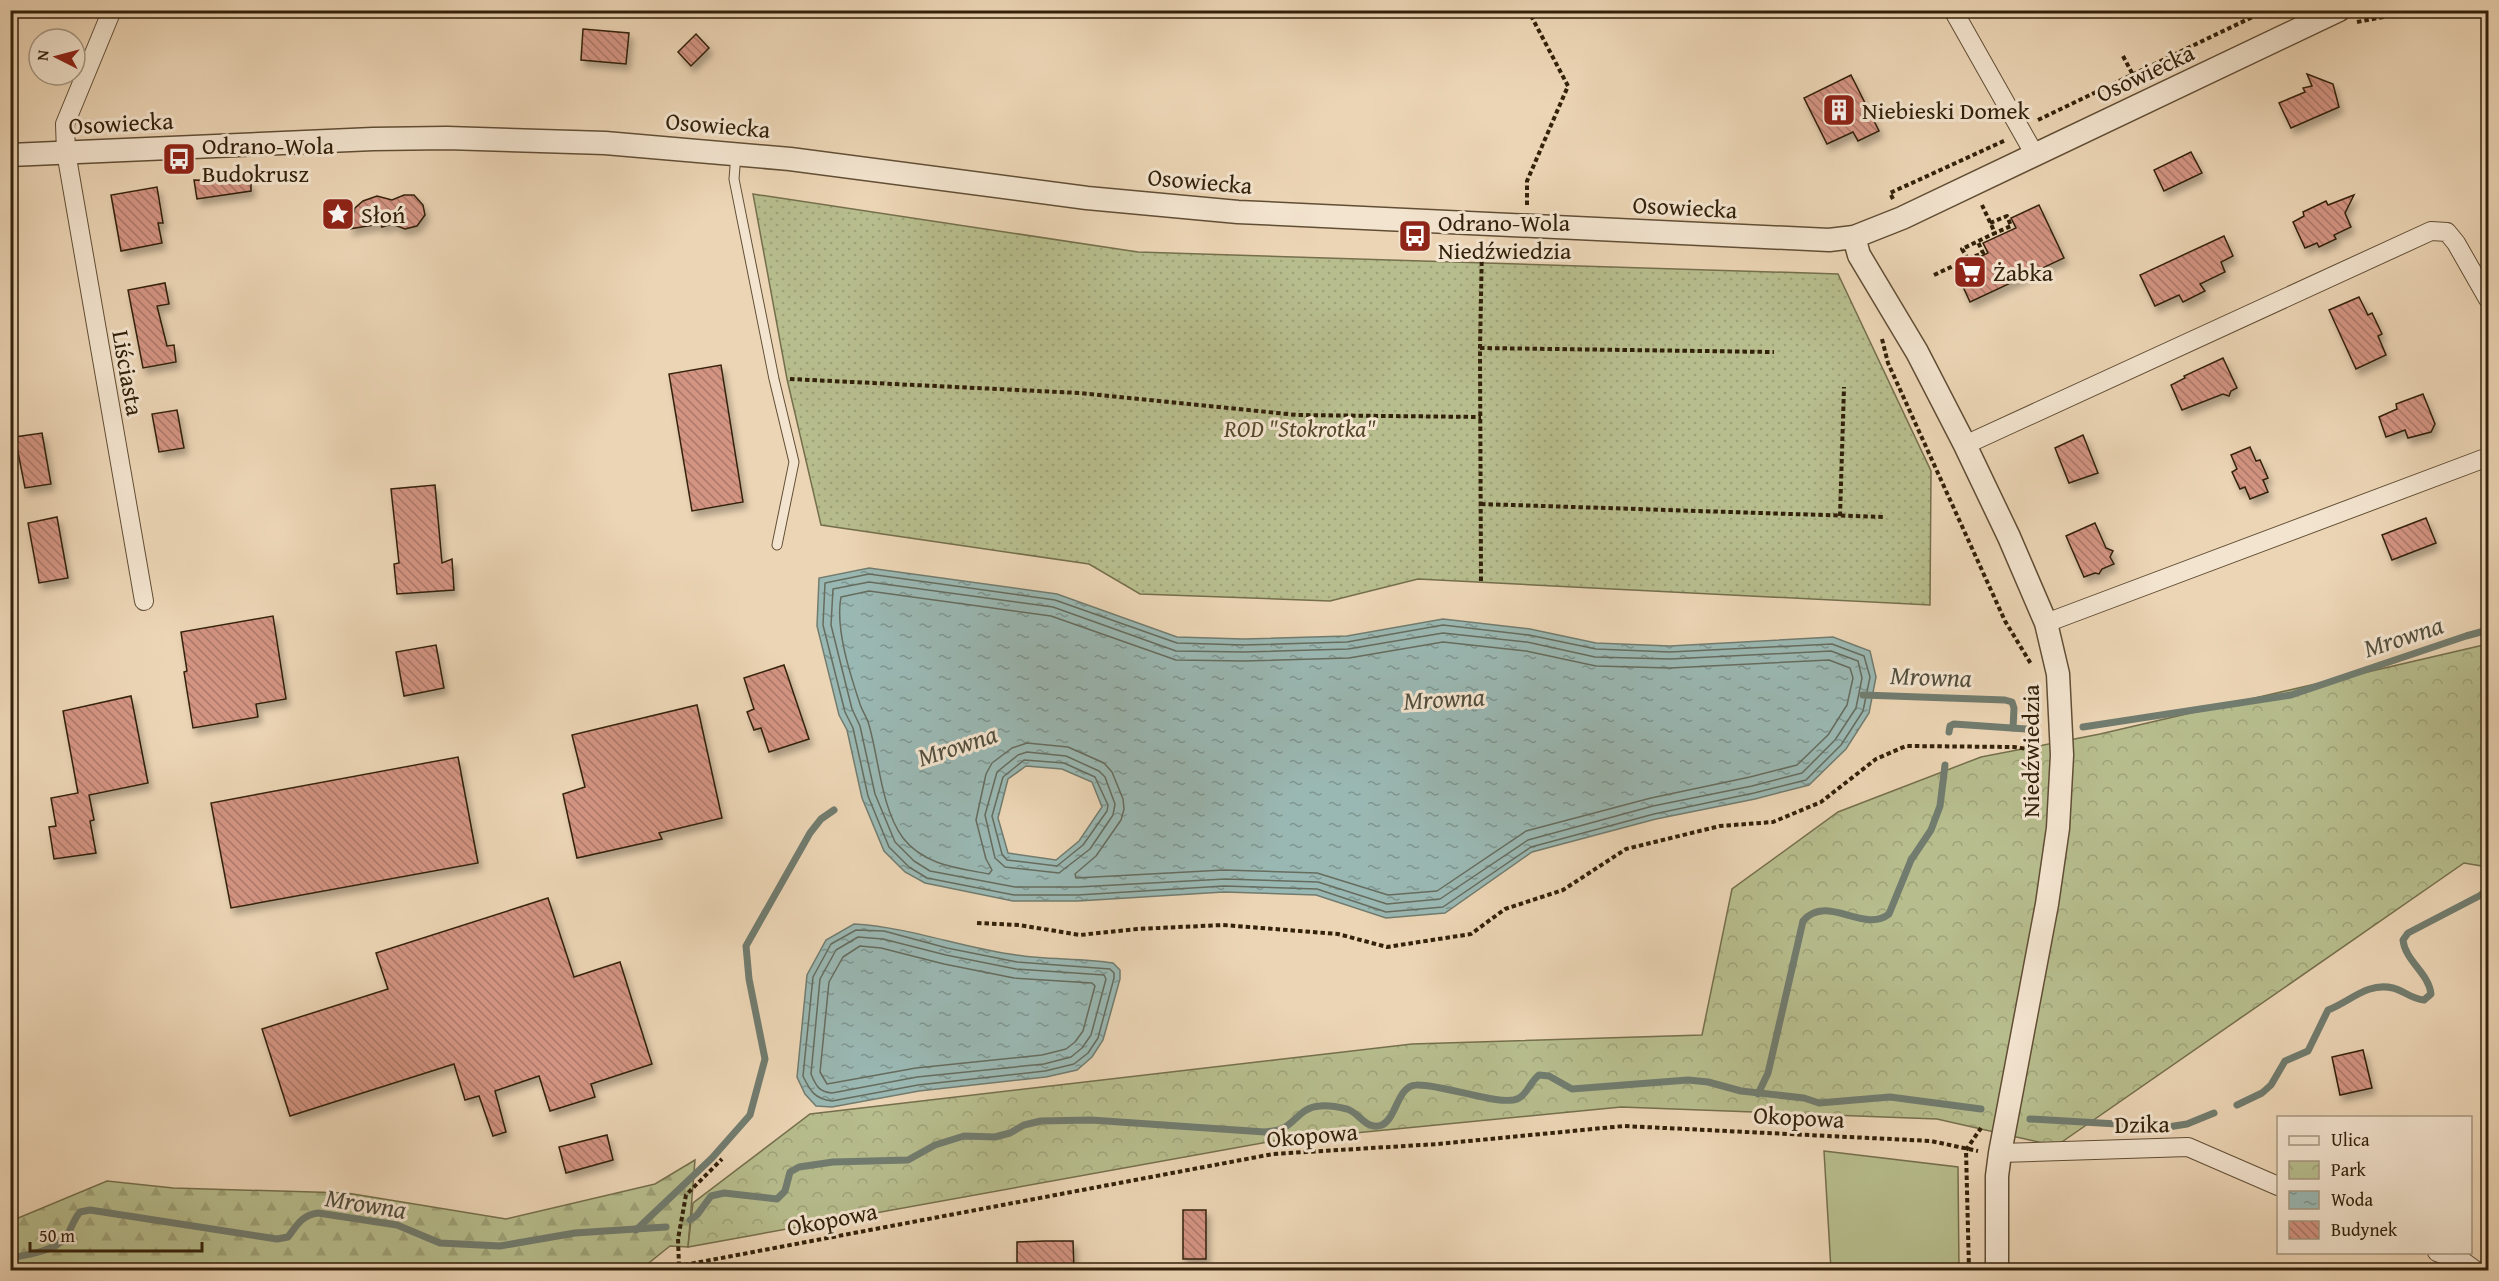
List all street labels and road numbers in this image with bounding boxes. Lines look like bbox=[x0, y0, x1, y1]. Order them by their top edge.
street label: Osowiecka bbox=[2090, 35, 2200, 111]
street label: Osowiecka bbox=[68, 103, 175, 143]
street label: Osowiecka bbox=[664, 103, 772, 147]
street label: Osowiecka bbox=[1146, 159, 1254, 203]
street label: Osowiecka bbox=[1632, 187, 1739, 227]
street label: Liściasta bbox=[103, 328, 153, 419]
street label: Niedźwiedzia bbox=[2013, 684, 2048, 818]
street label: Okopowa bbox=[1752, 1097, 1846, 1137]
street label: Dzika bbox=[2114, 1106, 2171, 1142]
street label: Okopowa bbox=[1265, 1114, 1360, 1156]
street label: Okopowa bbox=[784, 1193, 881, 1245]

